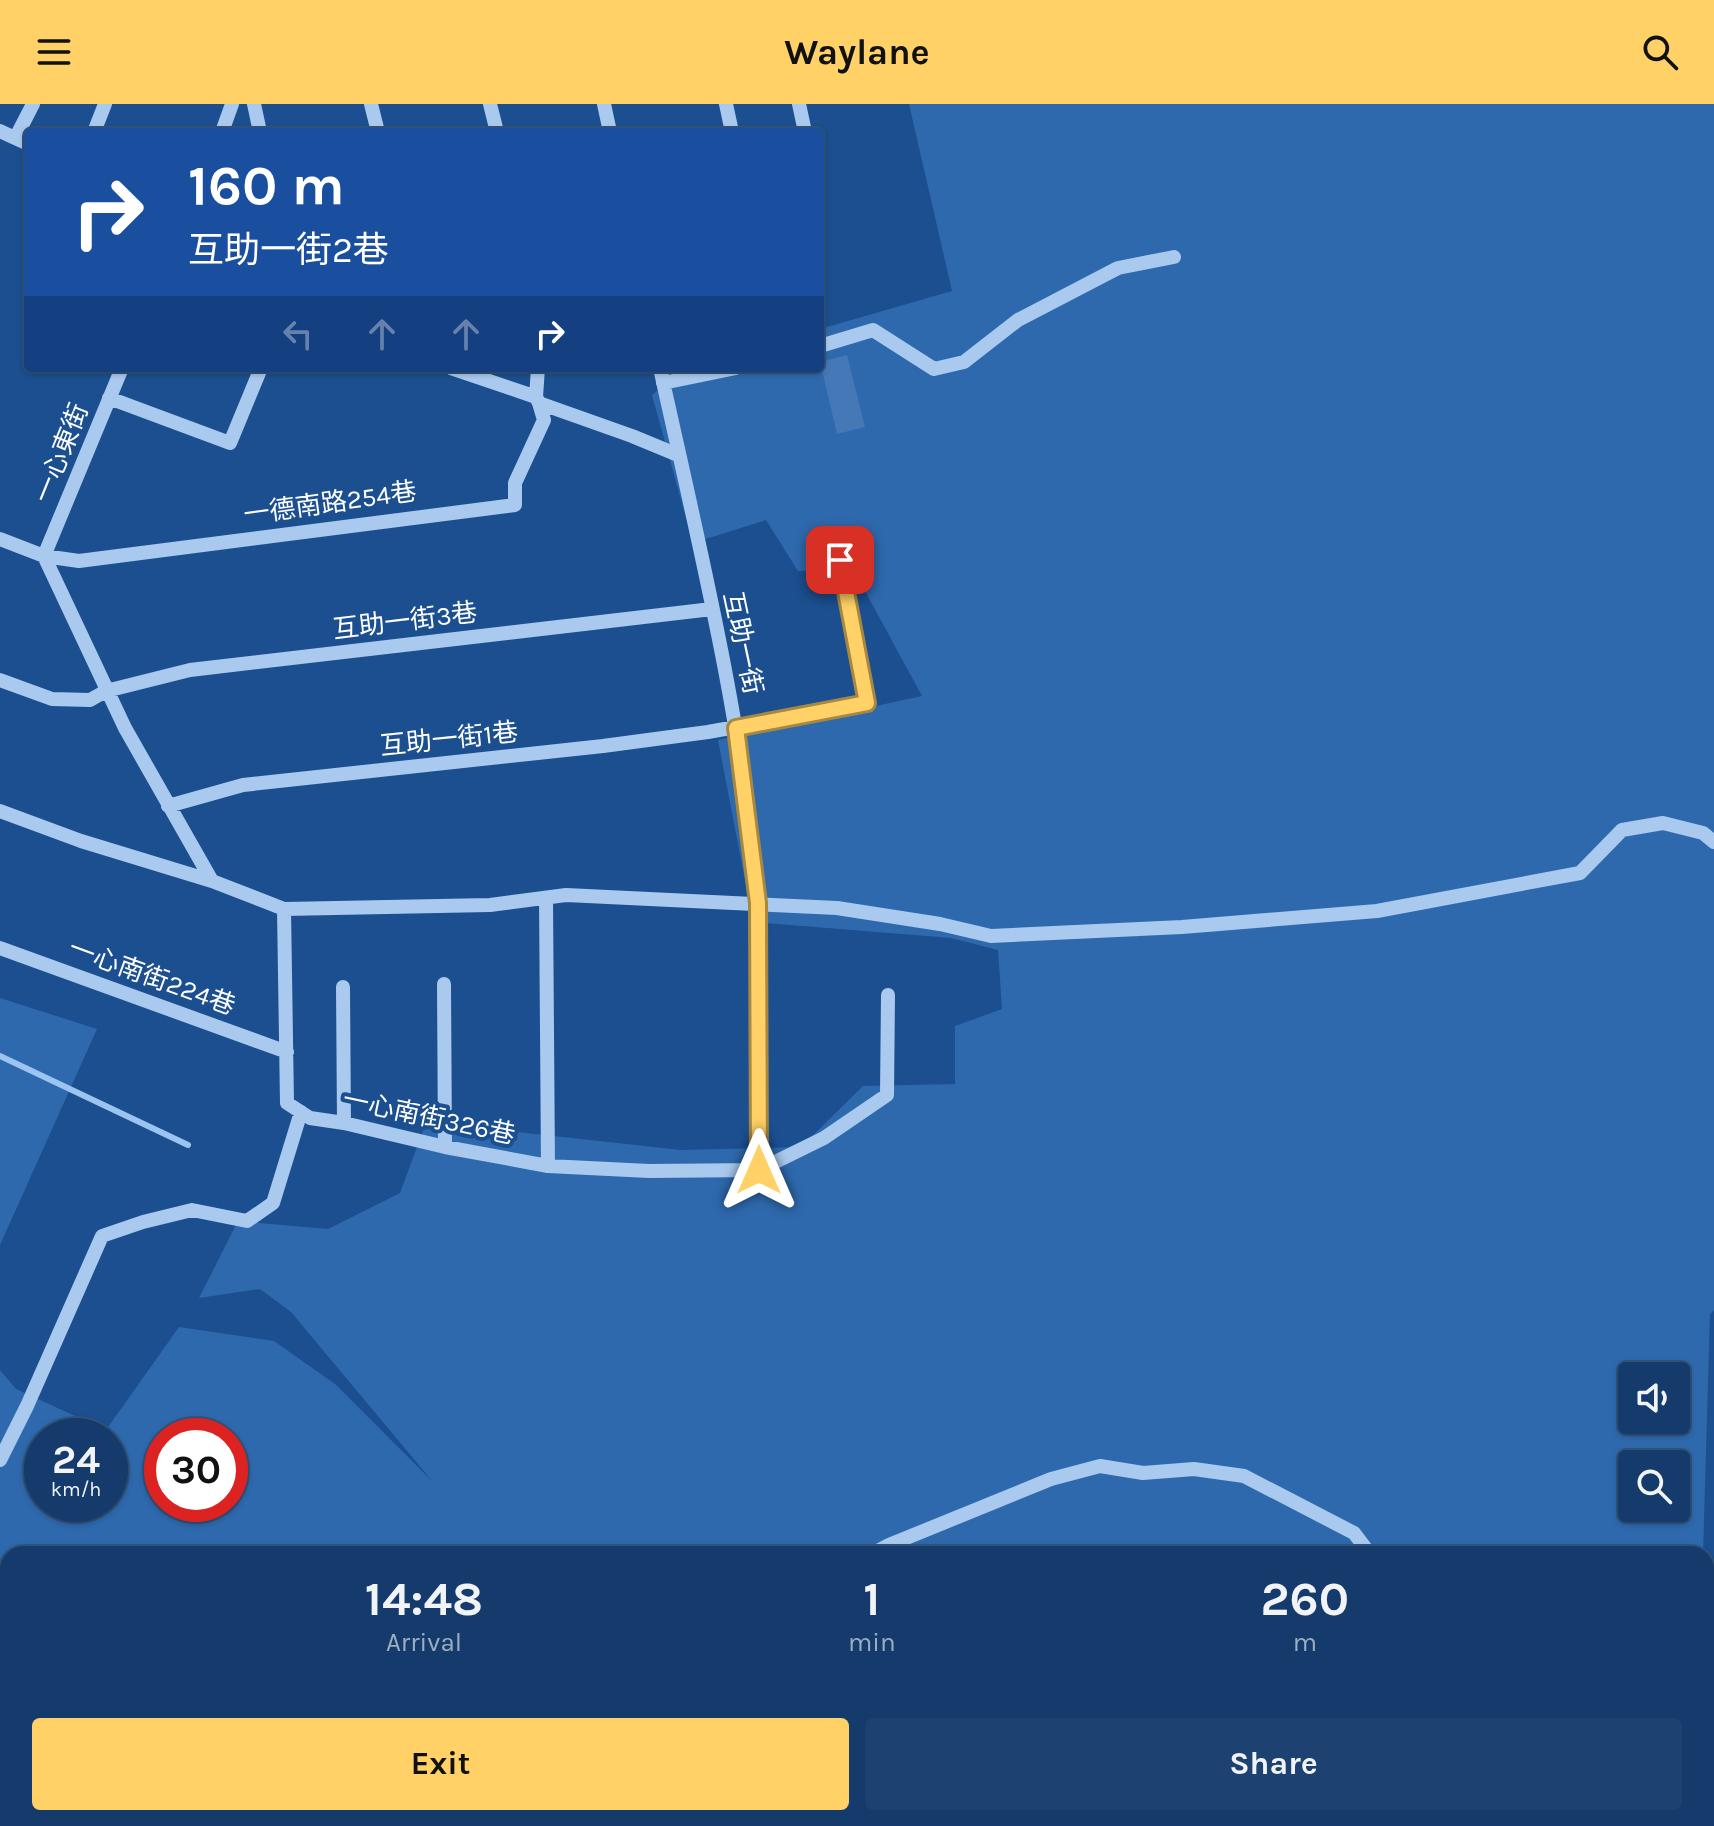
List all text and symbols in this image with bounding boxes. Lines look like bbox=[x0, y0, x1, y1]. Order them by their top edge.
icon: menu bbox=[32, 30, 76, 74]
icon: search bbox=[1638, 30, 1682, 74]
text: Waylane bbox=[784, 31, 930, 73]
text: 160 m bbox=[188, 153, 345, 218]
icon: right bbox=[56, 160, 160, 264]
text: 互助一街2巷 bbox=[188, 229, 389, 271]
icon: left bbox=[276, 312, 320, 356]
icon: ahead bbox=[360, 312, 404, 356]
icon: ahead bbox=[444, 312, 488, 356]
icon: right bbox=[528, 312, 572, 356]
street label: 一心東街 bbox=[27, 399, 95, 507]
street label: 一德南路254巷 bbox=[242, 476, 418, 530]
pin bbox=[806, 526, 874, 594]
icon: arrive bbox=[818, 538, 862, 582]
street label: 互助一街 bbox=[717, 589, 769, 697]
street label: 互助一街3巷 bbox=[331, 597, 479, 645]
street label: 互助一街1巷 bbox=[378, 716, 520, 762]
street label: 一心南街224巷 bbox=[65, 933, 239, 1021]
street label: 一心南街326巷 bbox=[340, 1084, 518, 1150]
position arrow bbox=[717, 1128, 801, 1212]
map controls bbox=[1618, 1362, 1690, 1522]
button: sound bbox=[1618, 1362, 1690, 1434]
speed limit sign: 30 bbox=[144, 1418, 248, 1522]
text: 24 bbox=[52, 1436, 100, 1483]
button: search bbox=[1618, 1450, 1690, 1522]
text: km/h bbox=[51, 1478, 101, 1501]
text: 14:48 bbox=[365, 1571, 483, 1627]
text: 1 bbox=[863, 1571, 880, 1627]
text: 260 bbox=[1261, 1571, 1349, 1627]
text: Arrival bbox=[386, 1627, 462, 1658]
text: min bbox=[848, 1627, 896, 1658]
text: m bbox=[1293, 1627, 1317, 1658]
button: Exit bbox=[32, 1718, 849, 1810]
button: Share bbox=[865, 1718, 1682, 1810]

